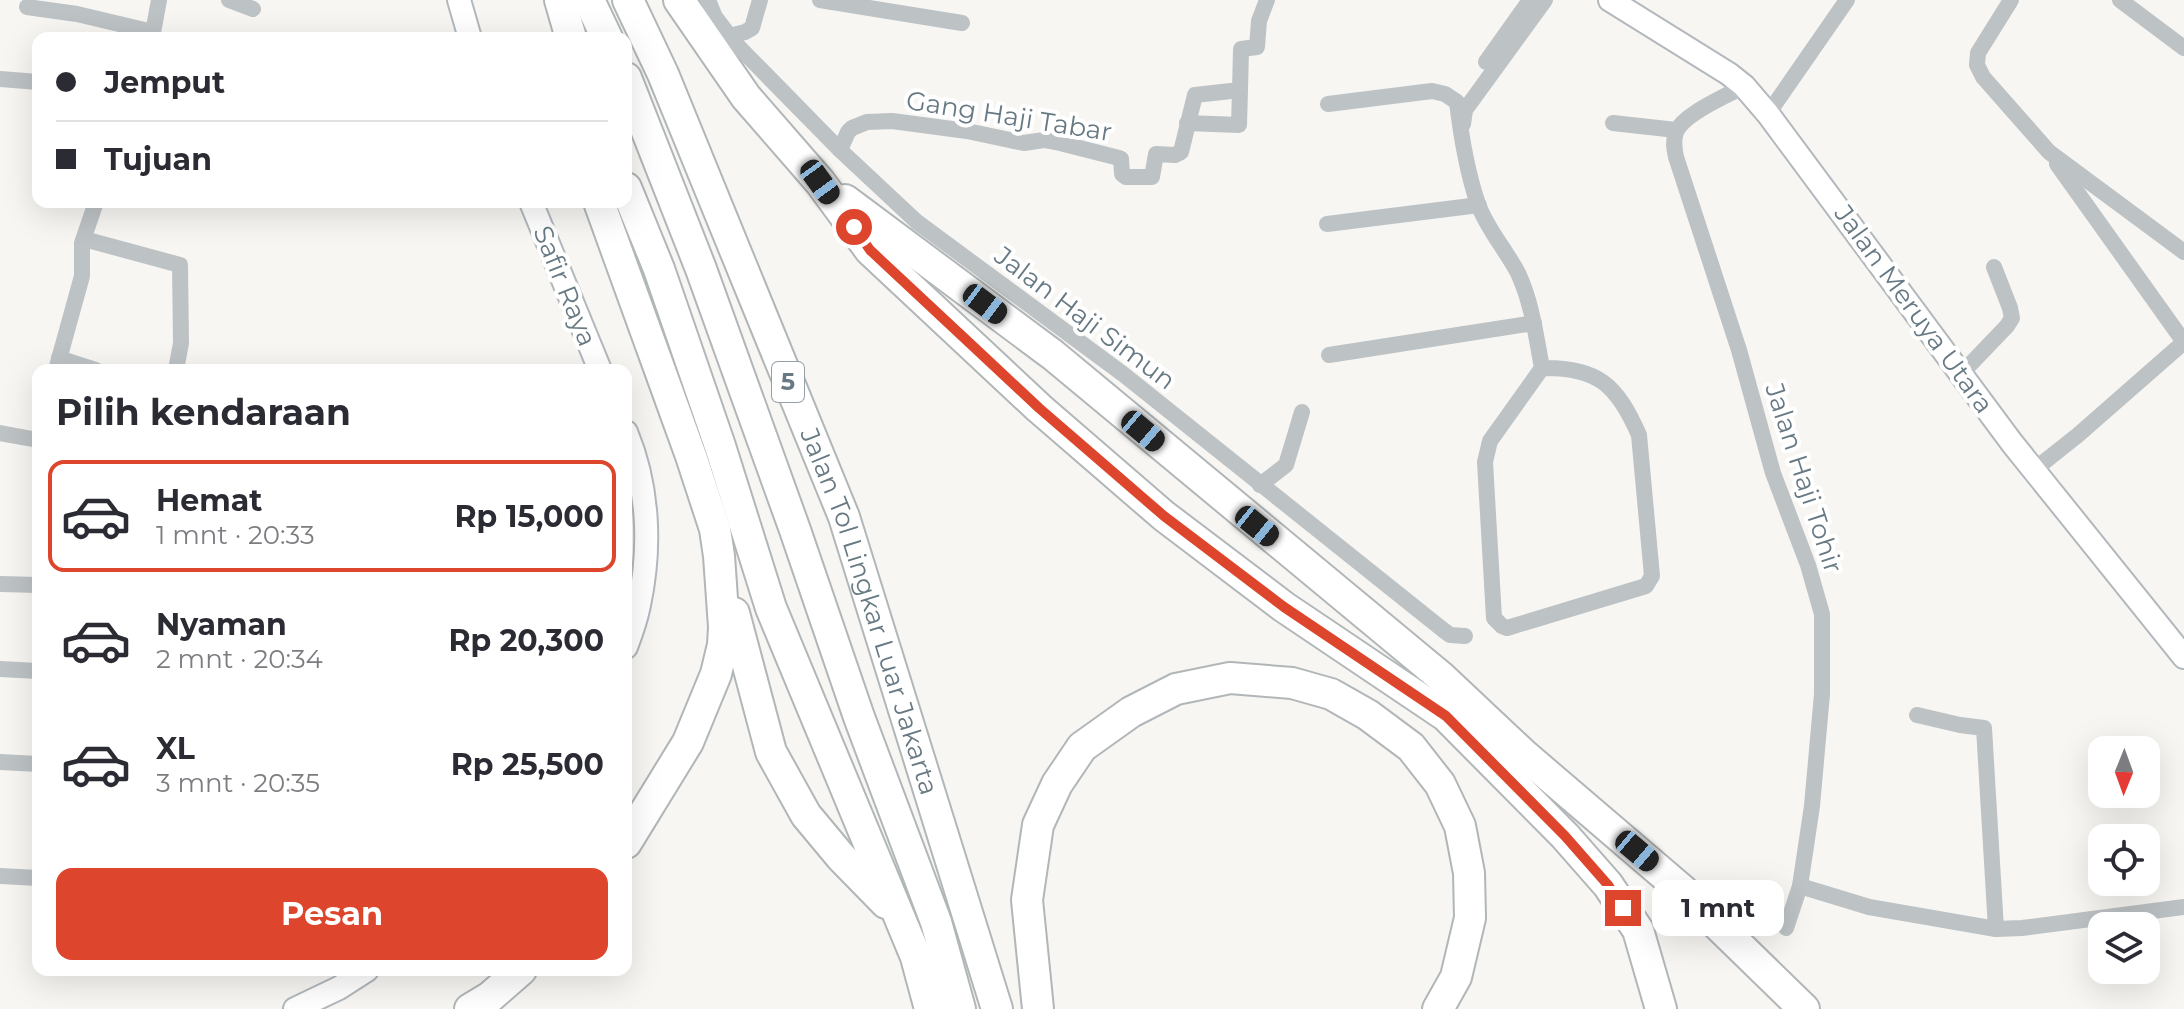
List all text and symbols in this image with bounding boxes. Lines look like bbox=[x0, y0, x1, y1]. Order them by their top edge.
text: Jemput bbox=[104, 64, 225, 101]
street label: Gang Haji Tabar bbox=[904, 84, 1114, 148]
text: Tujuan bbox=[104, 141, 212, 178]
car bbox=[796, 156, 844, 208]
street label: Jalan Meruya Utara bbox=[1827, 198, 2000, 419]
route start bbox=[836, 209, 872, 245]
street label: Safir Raya bbox=[526, 221, 604, 351]
street label: Jalan Haji Simun bbox=[987, 239, 1182, 396]
car bbox=[959, 280, 1011, 328]
road number: 5 bbox=[772, 362, 804, 402]
street label: Jalan Haji Tohir bbox=[1758, 378, 1850, 577]
text: Pilih kendaraan bbox=[56, 390, 351, 434]
car bbox=[1117, 406, 1169, 456]
street label: Jalan Tol Lingkar Luar Jakarta bbox=[793, 422, 945, 799]
icon: car bbox=[60, 480, 132, 552]
text: Hemat bbox=[156, 482, 262, 519]
text: Rp 15,000 bbox=[455, 498, 604, 535]
car bbox=[1231, 502, 1283, 550]
text: 1 mnt · 20:33 bbox=[156, 519, 315, 551]
icon: car bbox=[60, 604, 132, 676]
text: Nyaman bbox=[156, 606, 287, 643]
text: Rp 20,300 bbox=[448, 622, 604, 659]
text: 2 mnt · 20:34 bbox=[156, 643, 323, 675]
icon: car bbox=[60, 728, 132, 800]
text: XL bbox=[156, 730, 195, 767]
north arrow bbox=[2088, 736, 2160, 808]
map controls bbox=[2088, 736, 2160, 984]
text: Rp 25,500 bbox=[451, 746, 604, 783]
text: 3 mnt · 20:35 bbox=[156, 767, 320, 799]
button: locate bbox=[2088, 824, 2160, 896]
car bbox=[1611, 826, 1663, 876]
button: Pesan bbox=[56, 868, 608, 960]
callout: 1 mnt bbox=[1651, 880, 1783, 936]
route end bbox=[1605, 890, 1641, 926]
text: 1 mnt bbox=[1681, 892, 1755, 924]
button: layers bbox=[2088, 912, 2160, 984]

